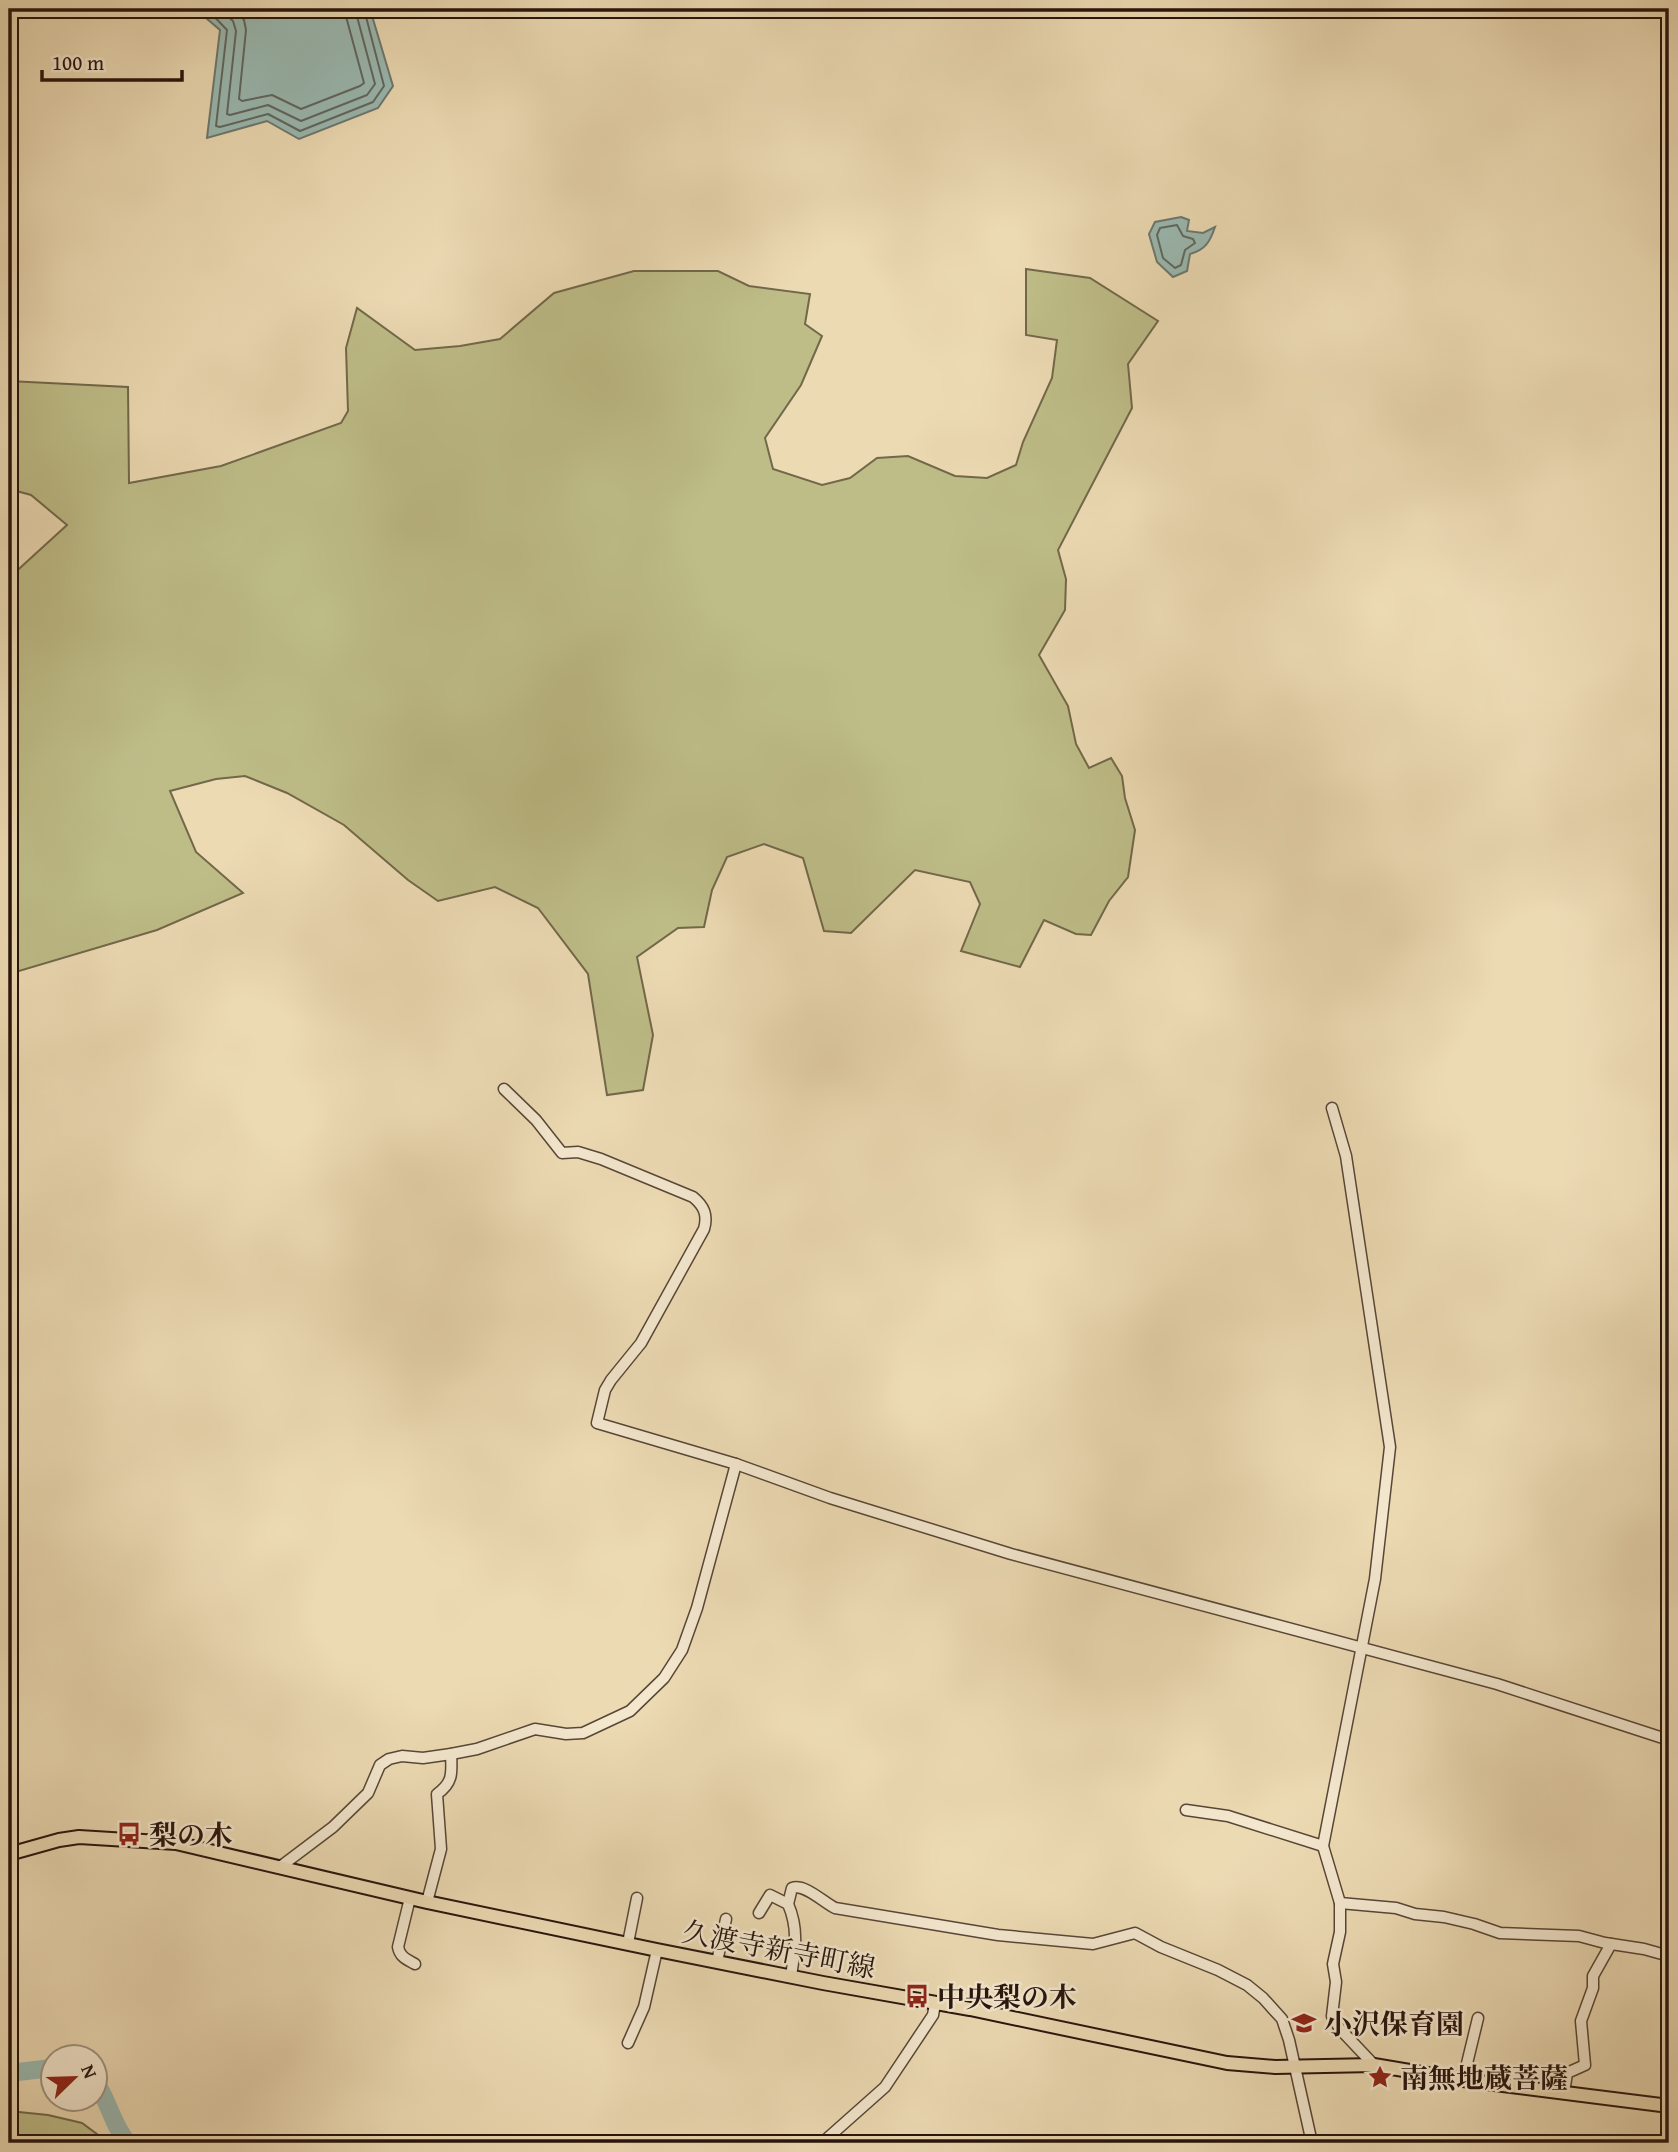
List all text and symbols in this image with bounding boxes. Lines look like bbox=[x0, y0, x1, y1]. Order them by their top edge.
scale bar bbox=[42, 38, 182, 82]
text: 100 m bbox=[52, 47, 104, 78]
place label: 梨の木 bbox=[149, 1814, 233, 1855]
bus stop icon: 梨の木 bbox=[115, 1820, 143, 1848]
street label: 久渡寺新寺町線 bbox=[679, 1910, 879, 1988]
place label: 中央梨の木 bbox=[937, 1976, 1077, 2017]
bus stop icon: 中央梨の木 bbox=[903, 1982, 931, 2010]
place label: 小沢保育園 bbox=[1324, 2003, 1464, 2044]
school or university icon: 小沢保育園 bbox=[1290, 2009, 1318, 2037]
north arrow bbox=[38, 2044, 108, 2114]
place label: 南無地蔵菩薩 bbox=[1400, 2057, 1568, 2098]
text: N bbox=[74, 2060, 105, 2083]
place icon: 南無地蔵菩薩 bbox=[1366, 2063, 1394, 2091]

